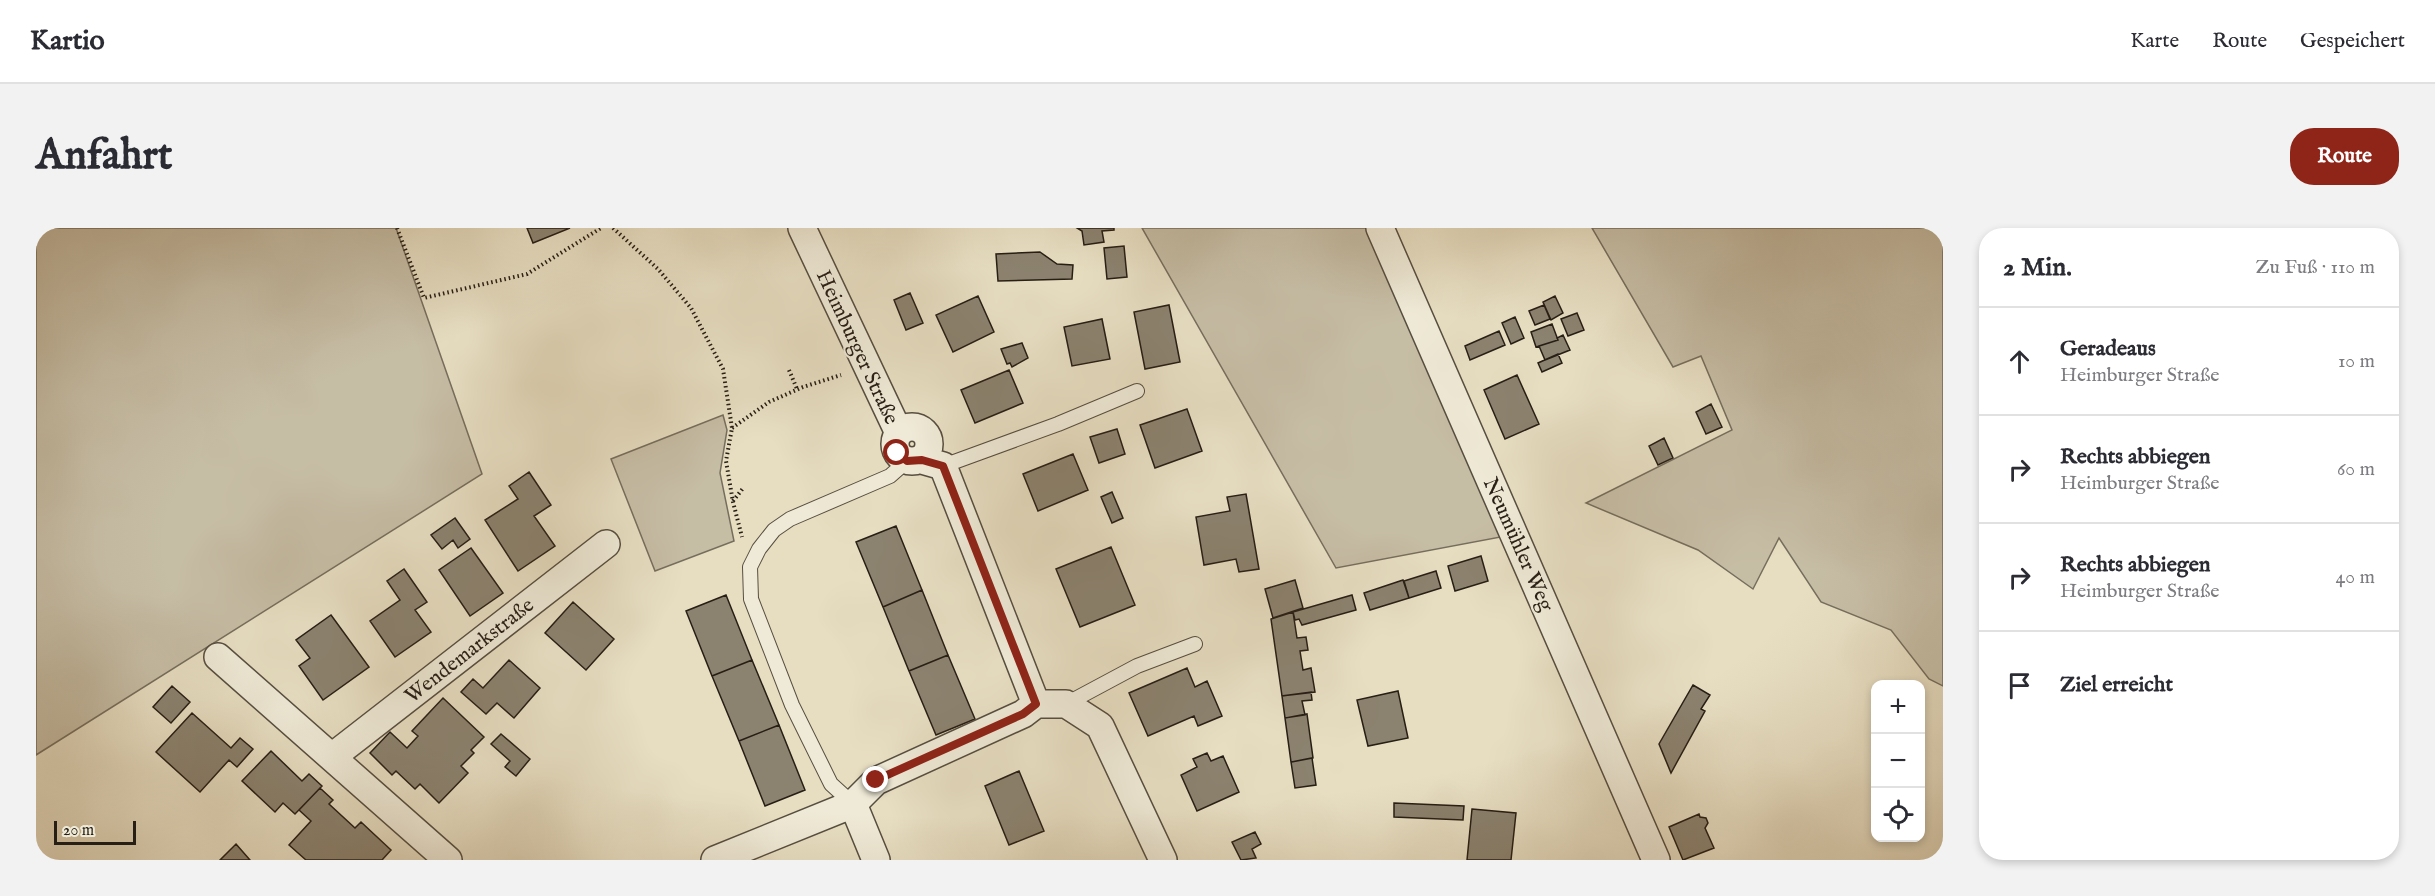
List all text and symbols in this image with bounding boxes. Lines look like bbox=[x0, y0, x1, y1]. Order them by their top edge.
text: Kartio bbox=[30, 24, 105, 59]
text: Karte bbox=[2130, 28, 2179, 55]
text: Route bbox=[2212, 28, 2267, 55]
text: Gespeichert bbox=[2300, 28, 2405, 55]
button: Route bbox=[2290, 128, 2399, 185]
text: Anfahrt bbox=[36, 130, 172, 183]
text: 2 Min. bbox=[2003, 251, 2072, 284]
text: Zu Fuß · 110 m bbox=[2255, 255, 2375, 280]
street label: Heimburger Straße bbox=[809, 266, 904, 430]
text: Geradeaus bbox=[2060, 335, 2156, 363]
icon: ahead bbox=[2003, 345, 2036, 378]
text: 10 m bbox=[2338, 349, 2375, 374]
text: Heimburger Straße bbox=[2060, 363, 2219, 388]
route start bbox=[883, 439, 909, 465]
text: Rechts abbiegen bbox=[2060, 443, 2210, 471]
icon: right bbox=[2003, 453, 2036, 486]
text: 60 m bbox=[2337, 457, 2375, 482]
text: Heimburger Straße bbox=[2060, 471, 2219, 496]
street label: Neumühler Weg bbox=[1476, 473, 1559, 616]
text: Rechts abbiegen bbox=[2060, 551, 2210, 579]
icon: right bbox=[2003, 561, 2036, 594]
text: 40 m bbox=[2336, 565, 2375, 590]
text: Heimburger Straße bbox=[2060, 579, 2219, 604]
street label: Wendemarkstraße bbox=[400, 592, 540, 710]
icon: arrive bbox=[2003, 669, 2036, 702]
text: Ziel erreicht bbox=[2060, 671, 2173, 699]
map controls bbox=[1871, 680, 1925, 842]
button: + bbox=[1871, 680, 1925, 734]
button: − bbox=[1871, 734, 1925, 788]
route end bbox=[862, 766, 888, 792]
button: locate bbox=[1871, 788, 1925, 842]
scale bar bbox=[54, 818, 136, 846]
text: 20 m bbox=[63, 821, 94, 841]

